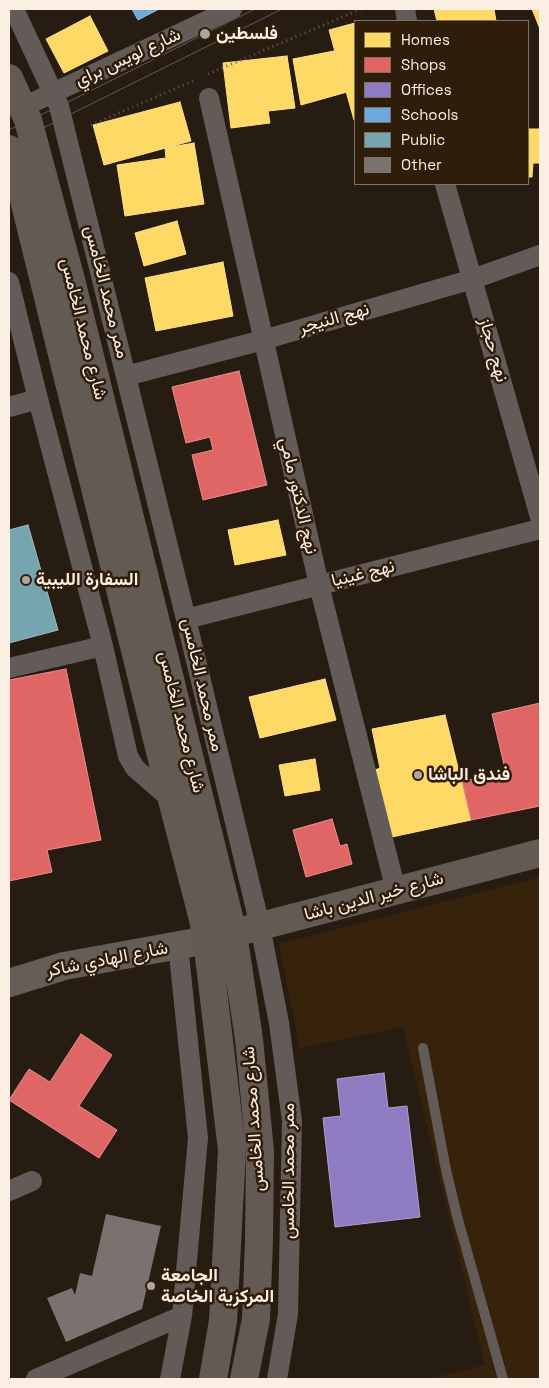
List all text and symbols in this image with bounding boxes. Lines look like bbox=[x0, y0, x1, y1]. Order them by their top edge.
legend bbox=[354, 20, 529, 185]
place label: فلسطين bbox=[216, 23, 278, 45]
street label: شارع لويس براي bbox=[72, 24, 184, 92]
marker: فلسطين bbox=[198, 27, 212, 41]
text: Homes bbox=[401, 30, 450, 49]
text: Shops bbox=[401, 55, 446, 74]
text: Offices bbox=[401, 80, 452, 99]
text: Schools bbox=[401, 105, 458, 124]
text: Public bbox=[401, 130, 445, 149]
text: Other bbox=[401, 155, 442, 174]
street label: ممر محمد الخامس bbox=[79, 223, 133, 361]
street label: شارع محمد الخامس bbox=[55, 256, 111, 402]
street label: نهج النيجر bbox=[296, 299, 372, 339]
street label: نهج حجاز bbox=[473, 315, 513, 385]
street label: نهج الدكتور مامي bbox=[274, 436, 322, 556]
street label: نهج غينيا bbox=[329, 556, 397, 592]
place label: السفارة الليبية bbox=[36, 569, 138, 591]
marker: السفارة الليبية bbox=[20, 574, 32, 586]
street label: ممر محمد الخامس bbox=[176, 616, 228, 754]
street label: شارع محمد الخامس bbox=[153, 649, 209, 795]
place label: فندق الباشا bbox=[428, 764, 510, 786]
marker: فندق الباشا bbox=[412, 769, 424, 781]
street label: شارع خير الدين باشا bbox=[302, 868, 446, 926]
street label: شارع الهادي شاكر bbox=[44, 938, 170, 982]
street label: شارع محمد الخامس bbox=[238, 1046, 270, 1192]
street label: ممر محمد الخامس bbox=[278, 1103, 300, 1239]
place label: الجامعة المركزية الخاصة bbox=[161, 1265, 274, 1308]
marker: الجامعة المركزية الخاصة bbox=[145, 1280, 157, 1292]

